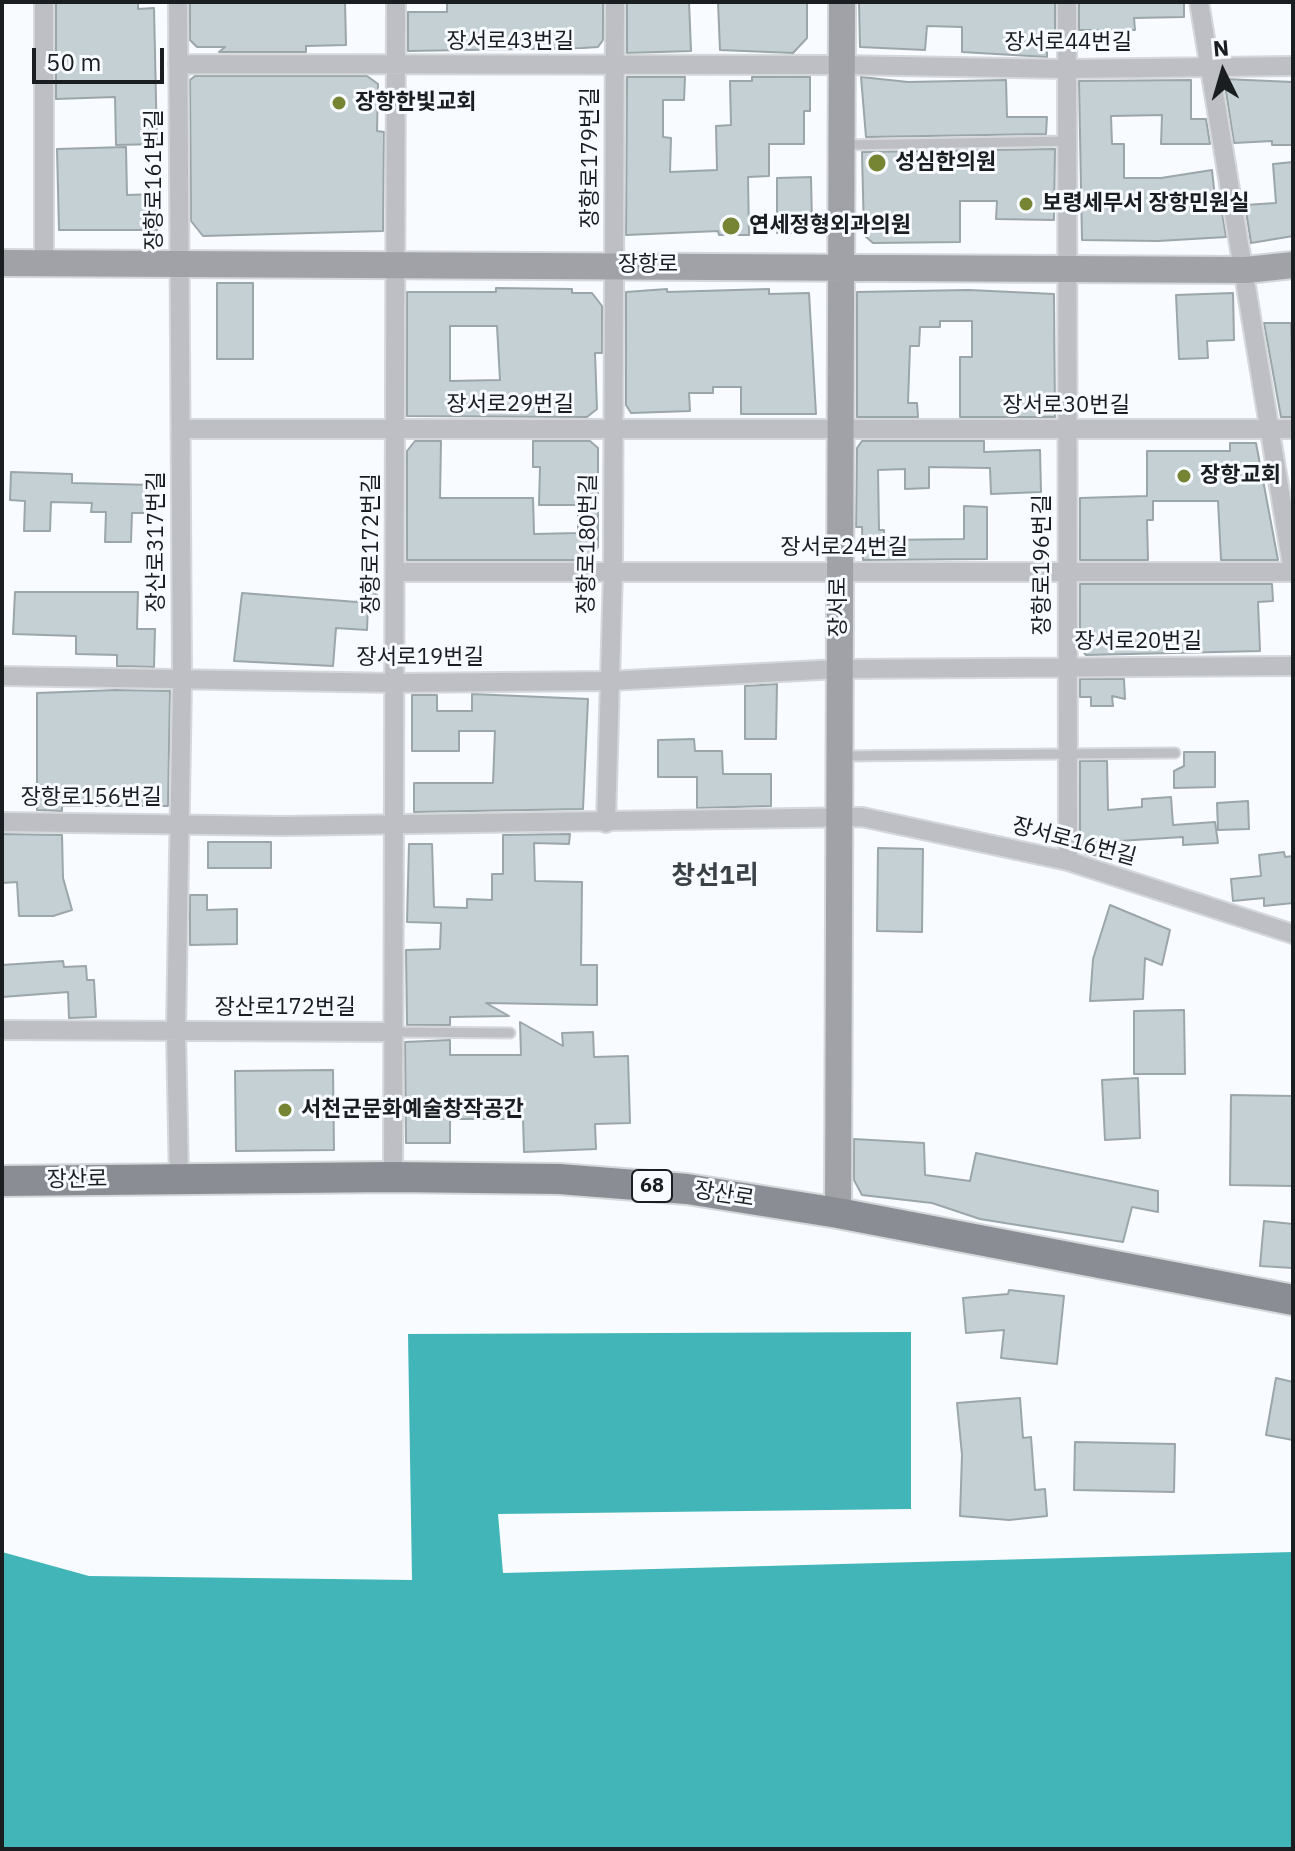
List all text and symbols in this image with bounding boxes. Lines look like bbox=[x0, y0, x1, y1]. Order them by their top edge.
street label: 장서로43번길 bbox=[446, 29, 574, 55]
street label: 장서로44번길 bbox=[1004, 30, 1132, 56]
scale bar bbox=[36, 32, 168, 82]
north arrow bbox=[1183, 32, 1263, 112]
text: N bbox=[1212, 32, 1230, 63]
text: 50 m bbox=[46, 46, 101, 78]
street label: 장항로179번길 bbox=[578, 88, 604, 228]
place label: 장항한빛교회 bbox=[355, 90, 476, 116]
marker: 장항한빛교회 bbox=[330, 94, 348, 112]
street label: 장항로161번길 bbox=[142, 110, 168, 250]
place label: 성심한의원 bbox=[895, 150, 996, 176]
marker: 성심한의원 bbox=[866, 152, 888, 174]
place label: 보령세무서 장항민원실 bbox=[1042, 191, 1250, 217]
marker: 보령세무서 장항민원실 bbox=[1017, 195, 1035, 213]
place label: 연세정형외과의원 bbox=[749, 213, 911, 239]
marker: 연세정형외과의원 bbox=[720, 215, 742, 237]
street label: 장항로 bbox=[618, 252, 678, 278]
street label: 장서로29번길 bbox=[446, 392, 574, 418]
street label: 장서로30번길 bbox=[1002, 393, 1130, 419]
place label: 장항교회 bbox=[1200, 463, 1281, 489]
marker: 장항교회 bbox=[1175, 467, 1193, 485]
street label: 장산로317번길 bbox=[144, 472, 170, 612]
street label: 장항로180번길 bbox=[574, 473, 602, 615]
street label: 장항로172번길 bbox=[359, 474, 385, 614]
street label: 장항로196번길 bbox=[1030, 495, 1056, 635]
street label: 장서로24번길 bbox=[780, 535, 908, 561]
street label: 장서로 bbox=[826, 577, 852, 637]
street label: 장서로20번길 bbox=[1074, 629, 1202, 655]
street label: 장서로19번길 bbox=[356, 645, 484, 671]
street label: 장항로156번길 bbox=[21, 785, 161, 811]
street label: 장서로16번길 bbox=[1009, 813, 1139, 871]
district label: 창선1리 bbox=[671, 860, 759, 892]
street label: 장산로172번길 bbox=[215, 995, 355, 1021]
place label: 서천군문화예술창작공간 bbox=[301, 1097, 524, 1123]
marker: 서천군문화예술창작공간 bbox=[276, 1101, 294, 1119]
street label: 장산로 bbox=[46, 1166, 108, 1194]
road number: 68 bbox=[632, 1170, 672, 1202]
street label: 장산로 bbox=[692, 1177, 756, 1213]

